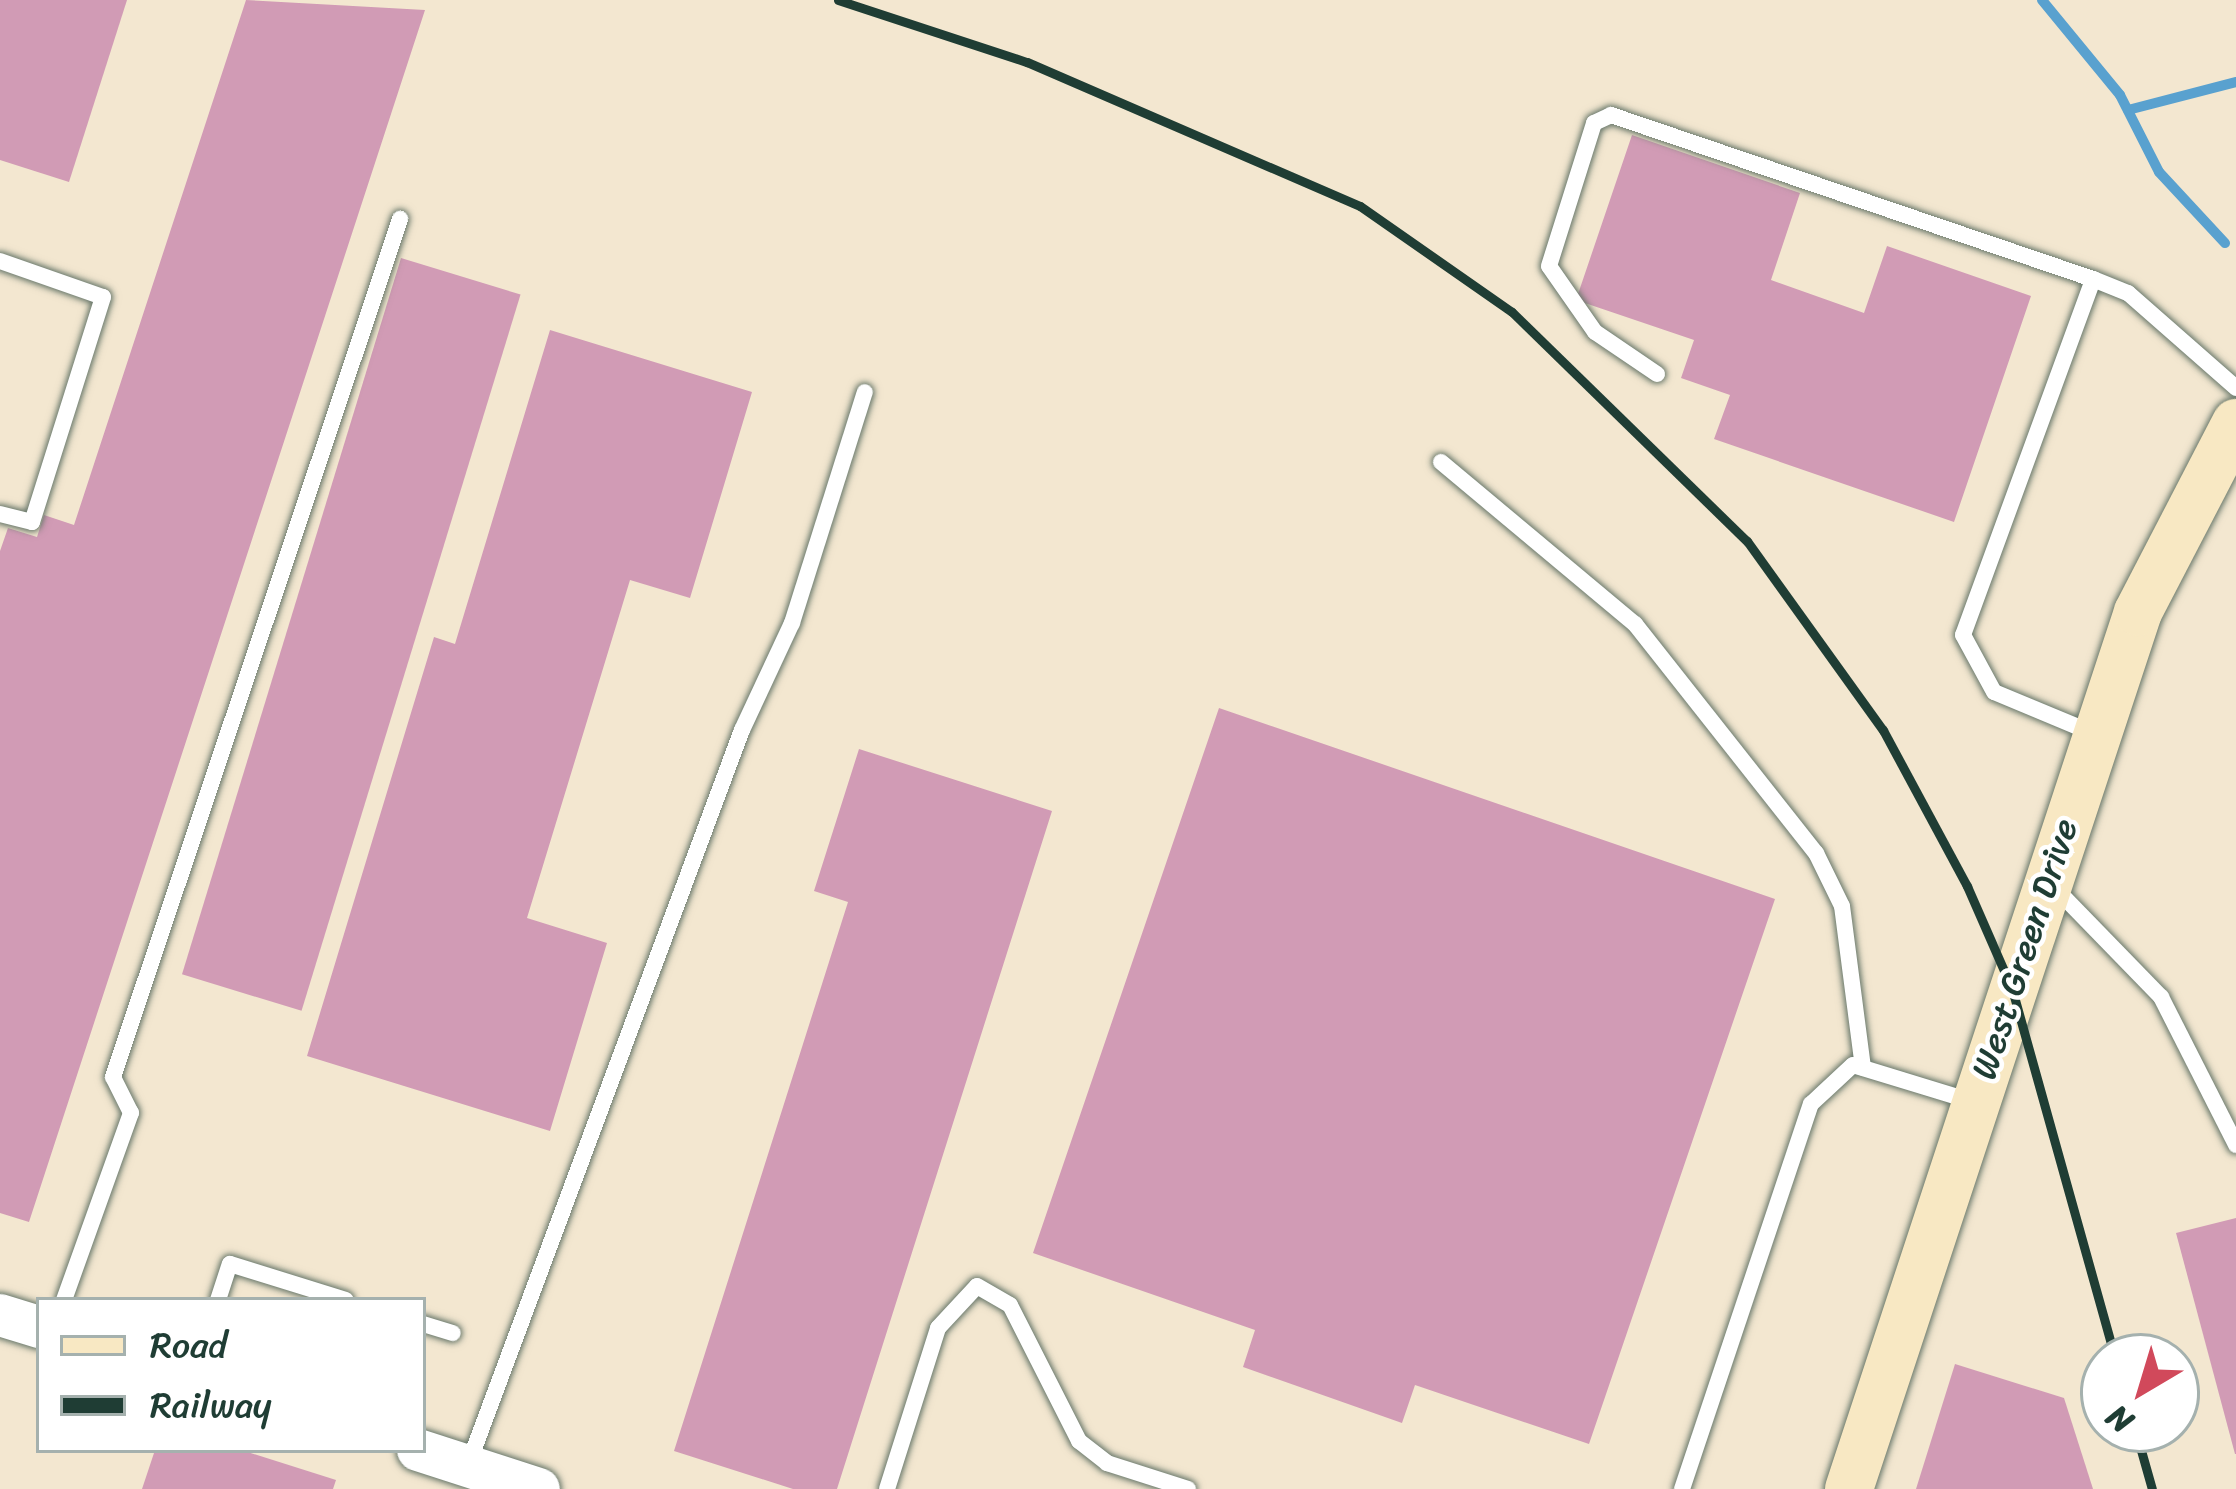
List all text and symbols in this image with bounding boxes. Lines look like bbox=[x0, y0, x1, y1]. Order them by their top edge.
street label: West Green Drive bbox=[1962, 813, 2088, 1085]
legend bbox=[36, 1297, 426, 1453]
text: Road bbox=[150, 1313, 227, 1377]
north arrow bbox=[2080, 1333, 2200, 1453]
text: Railway bbox=[150, 1373, 272, 1437]
text: N bbox=[2093, 1389, 2147, 1449]

